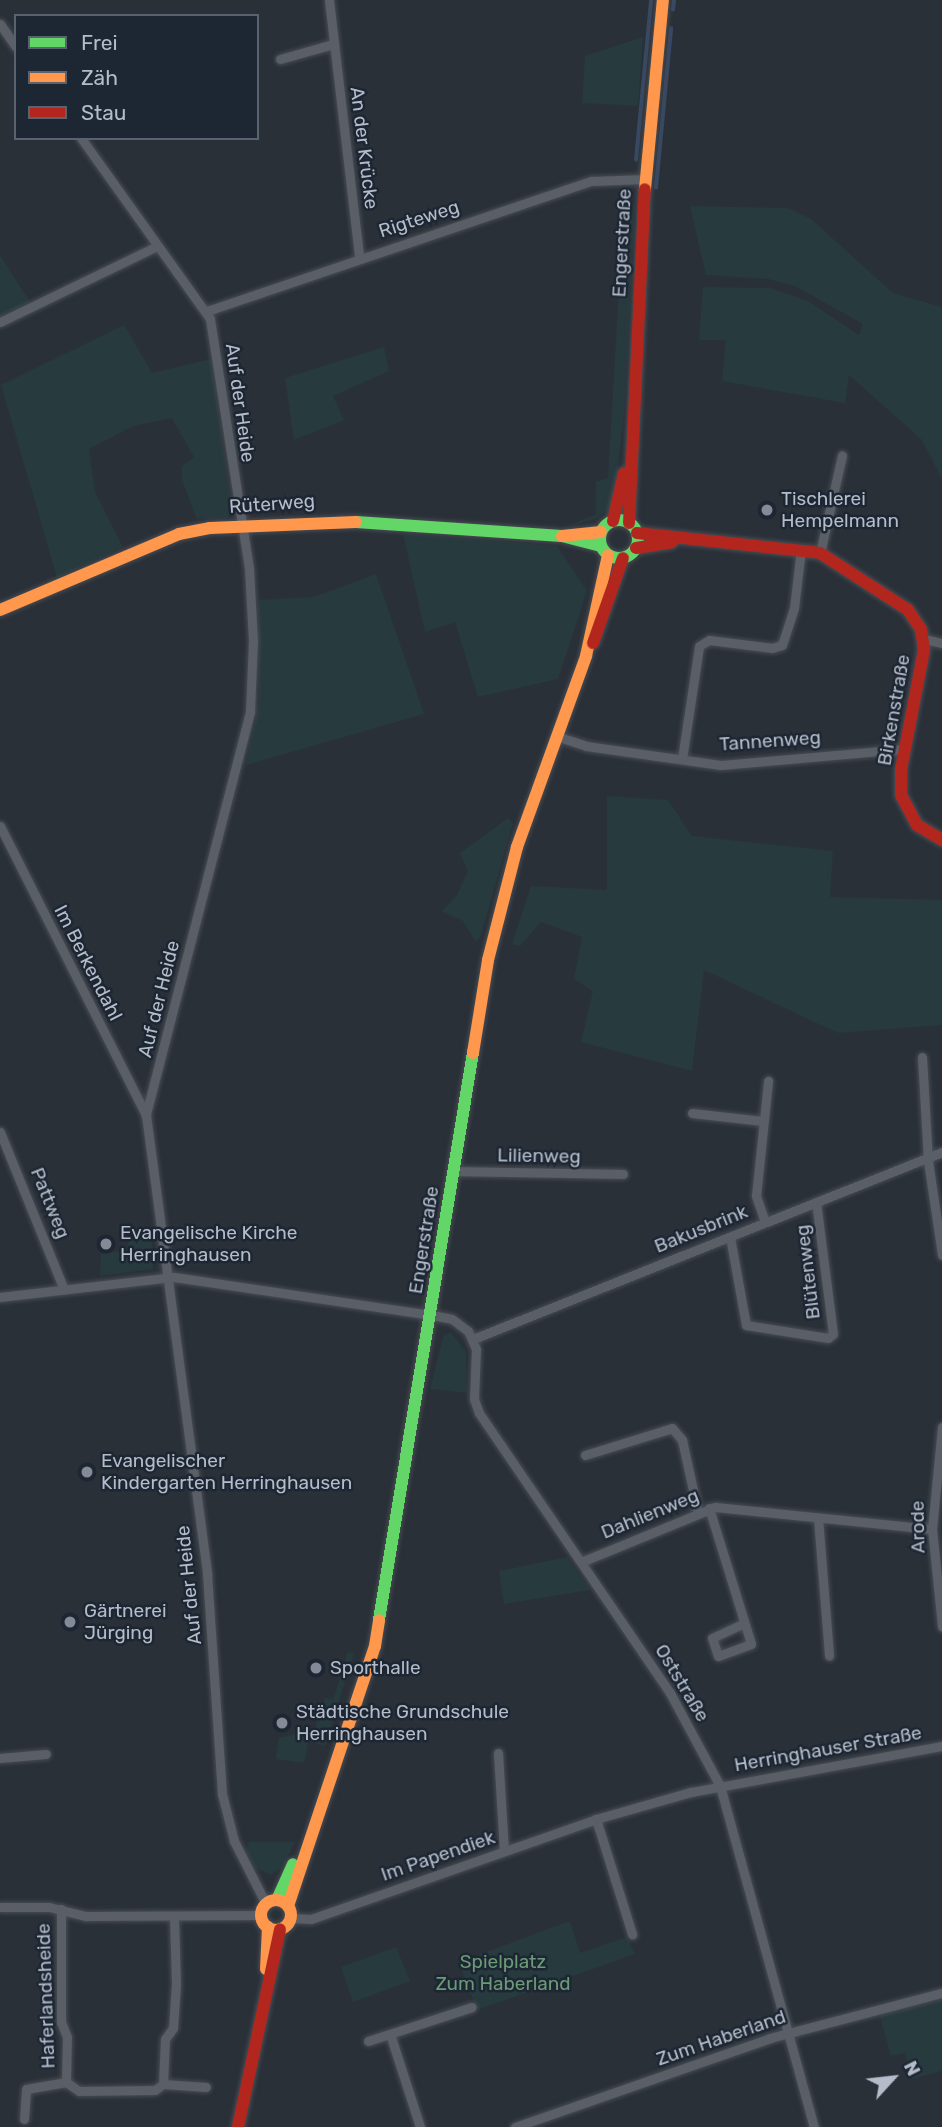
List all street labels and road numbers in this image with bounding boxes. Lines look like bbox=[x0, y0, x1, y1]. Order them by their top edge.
street label: An der Krücke bbox=[345, 85, 383, 211]
street label: Engerstraße bbox=[608, 188, 636, 298]
street label: Rigteweg bbox=[376, 195, 462, 243]
street label: Auf der Heide bbox=[220, 342, 260, 464]
street label: Rüterweg bbox=[228, 490, 316, 518]
street label: Birkenstraße bbox=[873, 653, 915, 767]
street label: Tannenweg bbox=[718, 726, 822, 756]
street label: Im Berkendahl bbox=[49, 901, 127, 1025]
street label: Auf der Heide bbox=[133, 938, 185, 1060]
street label: Lilienweg bbox=[497, 1144, 581, 1168]
street label: Pattweg bbox=[26, 1164, 74, 1242]
street label: Engerstraße bbox=[404, 1185, 444, 1295]
street label: Bakusbrink bbox=[651, 1200, 751, 1258]
street label: Blütenweg bbox=[791, 1223, 825, 1321]
street label: Dahlienweg bbox=[598, 1484, 702, 1544]
street label: Arode bbox=[906, 1500, 930, 1554]
street label: Auf der Heide bbox=[171, 1524, 207, 1646]
street label: Oststraße bbox=[650, 1640, 714, 1726]
street label: Herringhauser Straße bbox=[732, 1721, 924, 1777]
street label: Im Papendiek bbox=[378, 1826, 498, 1886]
street label: Haferlandsheide bbox=[32, 1923, 60, 2069]
street label: Zum Haberland bbox=[653, 2005, 789, 2071]

